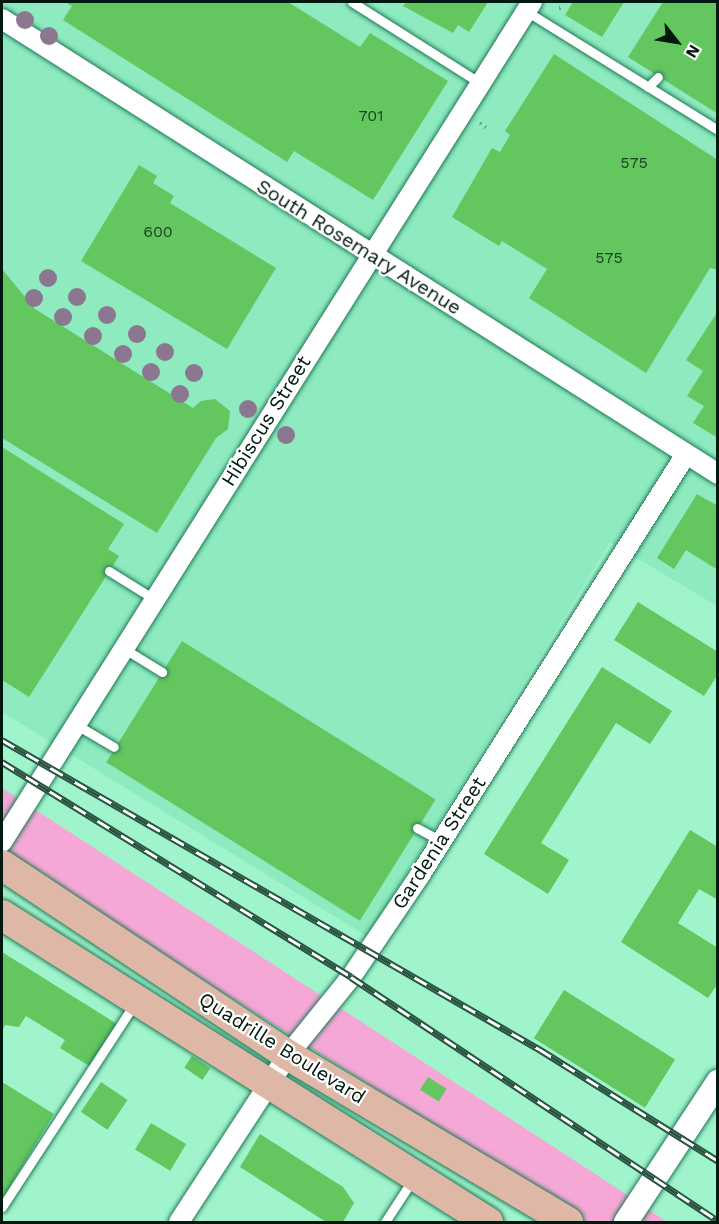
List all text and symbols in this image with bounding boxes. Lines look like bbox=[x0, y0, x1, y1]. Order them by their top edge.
north arrow bbox=[647, 12, 707, 72]
text: N bbox=[682, 42, 704, 61]
house number: 701 bbox=[359, 106, 383, 126]
house number: 575 bbox=[620, 153, 648, 173]
street label: South Rosemary Avenue bbox=[252, 174, 466, 320]
house number: 600 bbox=[143, 222, 173, 242]
house number: 575 bbox=[595, 248, 623, 268]
street label: Hibiscus Street bbox=[216, 351, 316, 491]
street label: Gardenia Street bbox=[387, 772, 491, 914]
street label: Quadrille Boulevard bbox=[194, 987, 370, 1109]

